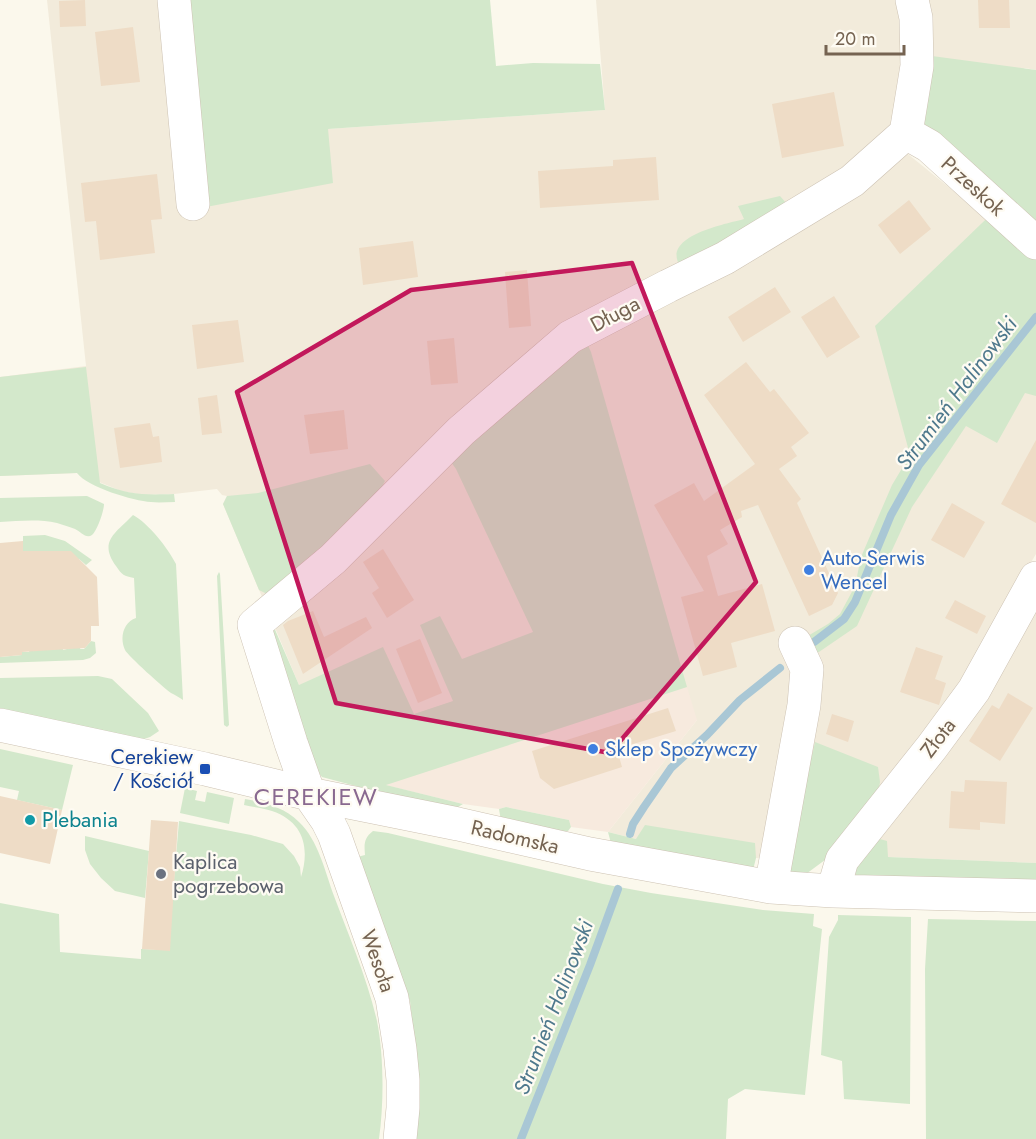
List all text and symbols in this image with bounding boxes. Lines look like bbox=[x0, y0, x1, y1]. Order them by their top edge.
scale bar bbox=[826, 18, 904, 56]
text: 20 m bbox=[835, 26, 875, 52]
street label: Przeskok bbox=[934, 149, 1012, 223]
street label: Długa bbox=[585, 288, 645, 340]
water label: Strumień Halinowski bbox=[888, 309, 1025, 476]
place label: Auto-Serwis Wencel bbox=[821, 543, 925, 597]
marker: Auto-Serwis Wencel bbox=[802, 563, 816, 577]
street label: Złota bbox=[913, 712, 963, 764]
place label: Sklep Spożywczy bbox=[605, 734, 758, 764]
place label: Cerekiew / Kościół bbox=[111, 742, 194, 796]
marker: Sklep Spożywczy bbox=[586, 742, 600, 756]
marker: Cerekiew / Kościół bbox=[198, 762, 212, 776]
district label: CEREKIEW bbox=[254, 779, 378, 814]
place label: Plebania bbox=[42, 805, 118, 835]
street label: Radomska bbox=[468, 812, 562, 862]
marker: Plebania bbox=[23, 813, 37, 827]
place label: Kaplica pogrzebowa bbox=[173, 847, 284, 901]
marker: Kaplica pogrzebowa bbox=[154, 867, 168, 881]
water label: Strumień Halinowski bbox=[505, 915, 601, 1099]
street label: Wesoła bbox=[353, 925, 403, 997]

